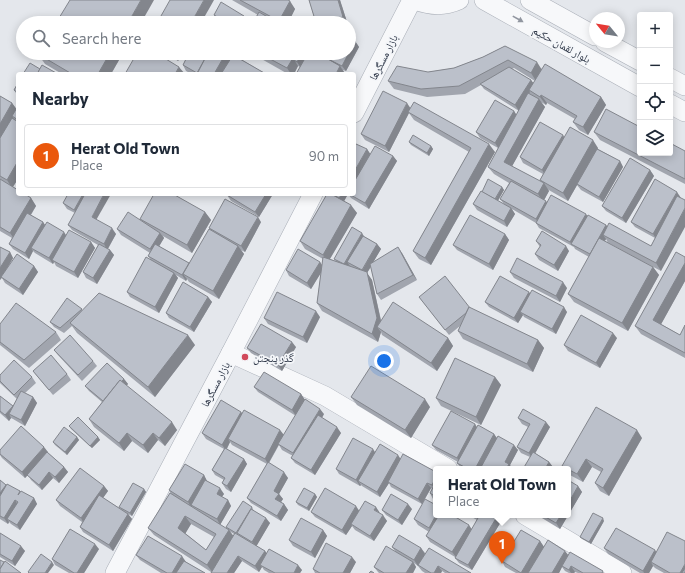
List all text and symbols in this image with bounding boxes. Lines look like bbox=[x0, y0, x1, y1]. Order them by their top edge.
north arrow bbox=[589, 12, 625, 48]
map controls bbox=[637, 12, 673, 156]
button: + bbox=[637, 12, 673, 48]
search box bbox=[16, 16, 356, 60]
one-way arrow bbox=[513, 16, 524, 22]
street label: بلوار لقمان حکیم bbox=[530, 23, 593, 67]
icon: search bbox=[30, 27, 52, 49]
text: Search here bbox=[62, 29, 141, 47]
street label: بازار مسگرها bbox=[366, 32, 400, 82]
button: − bbox=[637, 48, 673, 84]
button: locate bbox=[637, 84, 673, 120]
text: Nearby bbox=[32, 88, 89, 109]
button: layers bbox=[637, 120, 673, 156]
text: Herat Old Town bbox=[71, 139, 180, 157]
text: 1 bbox=[43, 148, 49, 164]
text: 90 m bbox=[309, 148, 339, 164]
text: Place bbox=[71, 157, 103, 173]
place label: گذر پنجتن bbox=[253, 351, 294, 365]
your location bbox=[374, 351, 394, 371]
marker: گذر پنجتن bbox=[240, 352, 250, 362]
street label: بازار مسگرها bbox=[198, 359, 233, 409]
popup bbox=[433, 466, 571, 518]
text: Herat Old Town bbox=[448, 475, 556, 493]
text: Place bbox=[448, 493, 479, 509]
pin: 1 bbox=[489, 531, 515, 564]

